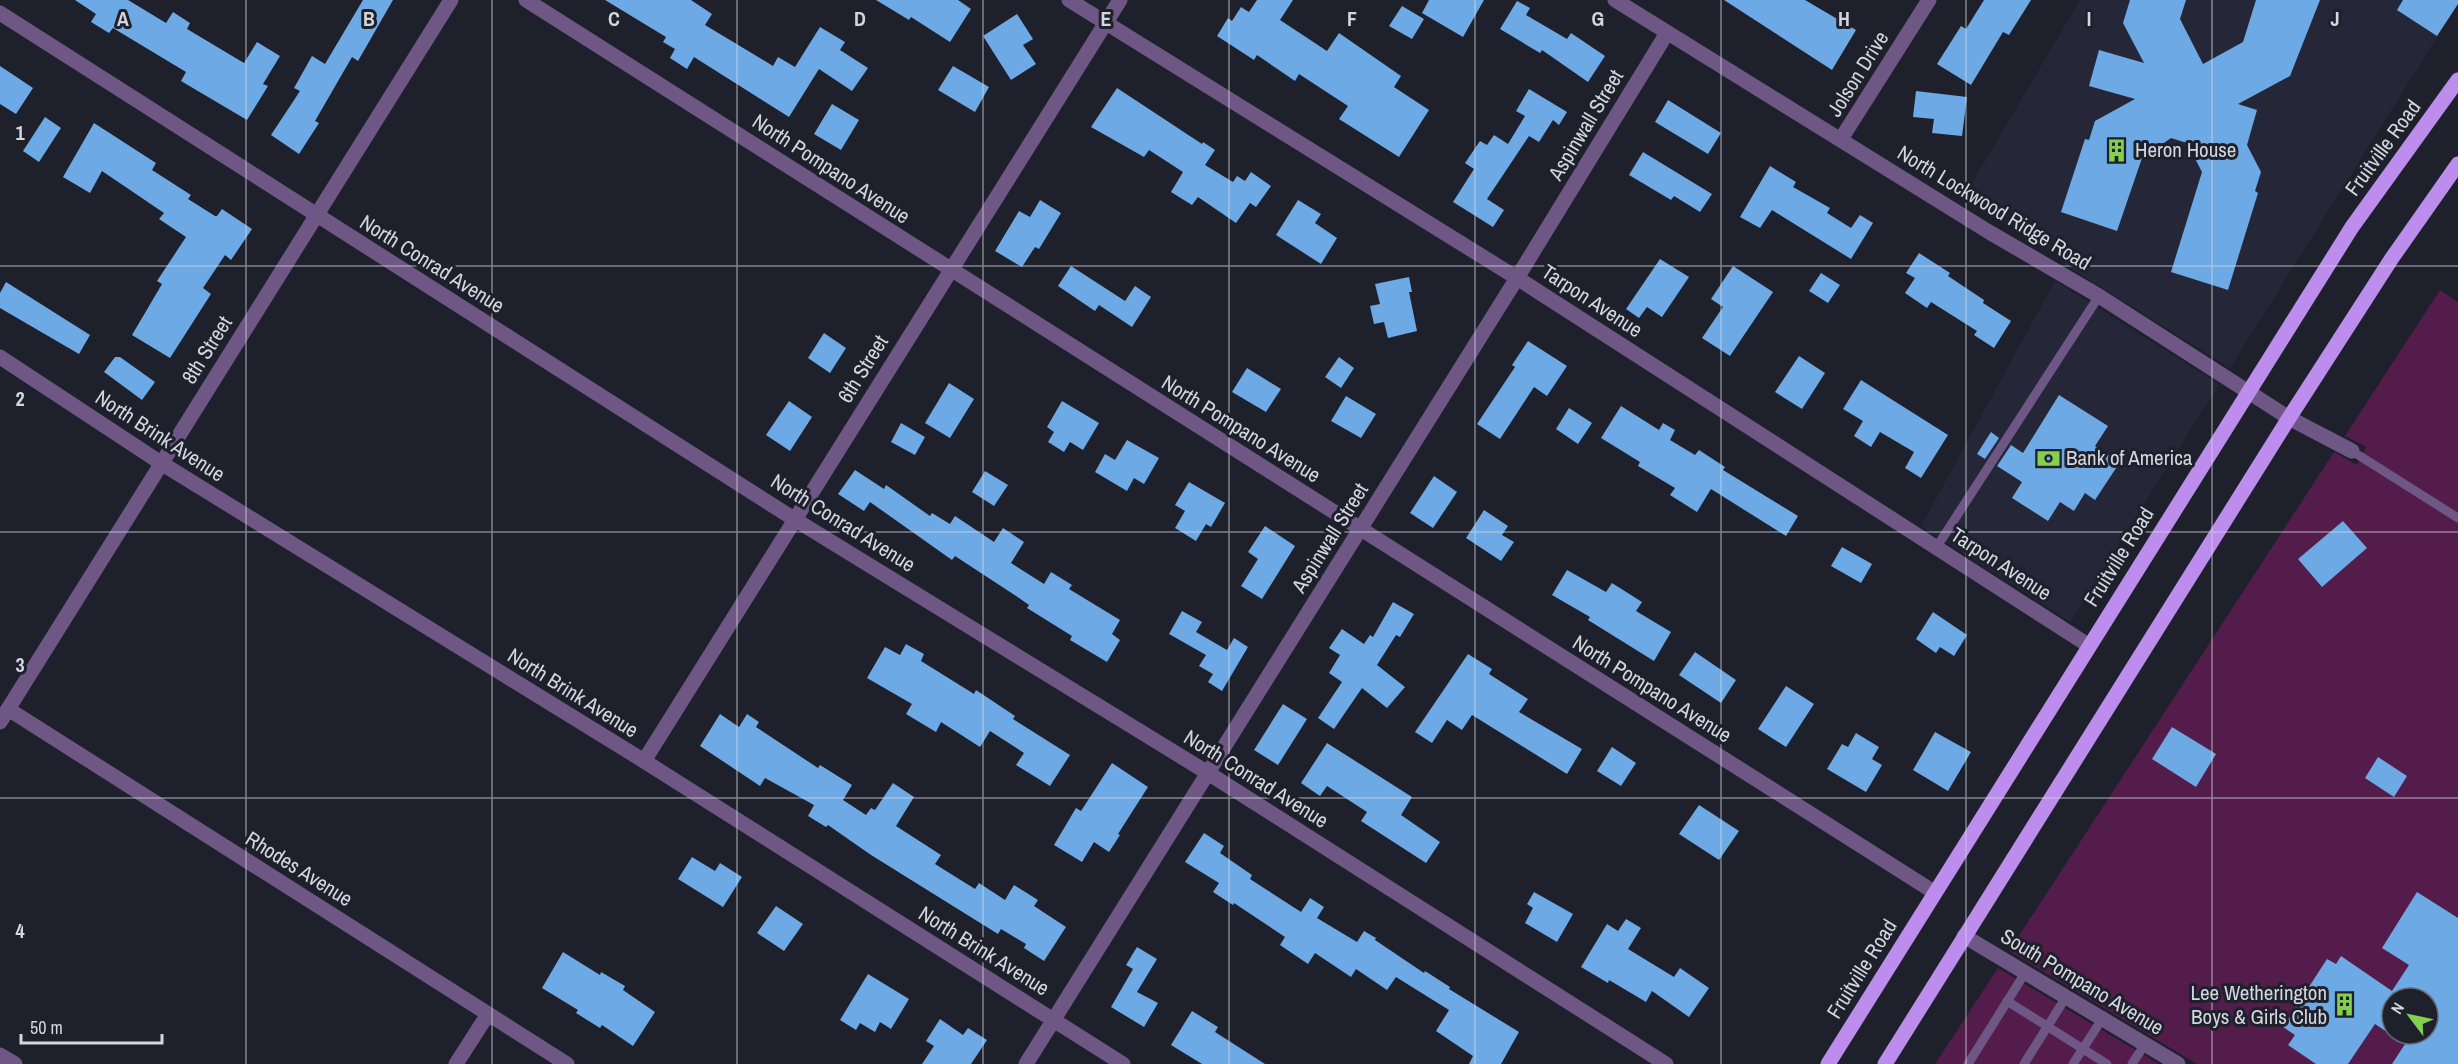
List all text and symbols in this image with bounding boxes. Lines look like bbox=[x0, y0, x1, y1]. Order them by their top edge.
text: A bbox=[117, 5, 129, 32]
text: B bbox=[363, 5, 375, 32]
text: C bbox=[608, 5, 620, 32]
text: D bbox=[854, 5, 866, 32]
text: E bbox=[1101, 5, 1112, 32]
text: F bbox=[1347, 5, 1357, 32]
text: G bbox=[1592, 5, 1604, 32]
text: H bbox=[1838, 5, 1850, 32]
text: I bbox=[2087, 5, 2091, 32]
text: J bbox=[2330, 5, 2340, 32]
street label: Jolson Drive bbox=[1820, 25, 1895, 122]
street label: Aspinwall Street bbox=[1541, 64, 1630, 186]
street label: Fruitville Road bbox=[2338, 94, 2427, 202]
street label: North Pompano Avenue bbox=[747, 107, 916, 230]
text: 1 bbox=[15, 119, 25, 146]
place label: Heron House bbox=[2135, 135, 2236, 164]
building icon: Heron House bbox=[2104, 137, 2130, 163]
street label: North Lockwood Ridge Road bbox=[1892, 138, 2096, 277]
street label: North Conrad Avenue bbox=[354, 207, 510, 320]
street label: Tarpon Avenue bbox=[1536, 257, 1648, 344]
street label: 8th Street bbox=[174, 310, 239, 389]
street label: 6th Street bbox=[830, 329, 895, 408]
street label: North Pompano Avenue bbox=[1156, 368, 1326, 489]
street label: North Brink Avenue bbox=[90, 383, 231, 488]
text: 2 bbox=[15, 385, 25, 412]
place label: Bank of America bbox=[2066, 443, 2193, 472]
bank icon: Bank of America bbox=[2035, 445, 2061, 471]
street label: North Conrad Avenue bbox=[765, 466, 921, 579]
street label: Aspinwall Street bbox=[1284, 477, 1375, 599]
street label: Fruitville Road bbox=[2077, 502, 2161, 612]
street label: Tarpon Avenue bbox=[1945, 520, 2057, 607]
street label: North Pompano Avenue bbox=[1567, 628, 1737, 749]
street label: North Brink Avenue bbox=[502, 641, 644, 744]
text: 3 bbox=[15, 651, 25, 678]
street label: North Conrad Avenue bbox=[1178, 722, 1334, 835]
street label: Rhodes Avenue bbox=[240, 824, 358, 913]
street label: North Brink Avenue bbox=[913, 899, 1055, 1002]
street label: Fruitville Road bbox=[1820, 914, 1904, 1024]
text: 4 bbox=[15, 917, 25, 944]
street label: South Pompano Avenue bbox=[1995, 921, 2169, 1042]
place label: Lee Wetherington Boys & Girls Club bbox=[2190, 978, 2327, 1031]
north arrow bbox=[2380, 986, 2440, 1046]
building icon: Lee Wetherington Boys & Girls Club bbox=[2332, 992, 2358, 1018]
text: N bbox=[2385, 998, 2409, 1018]
scale bar bbox=[21, 1007, 162, 1045]
text: 50 m bbox=[30, 1015, 63, 1040]

